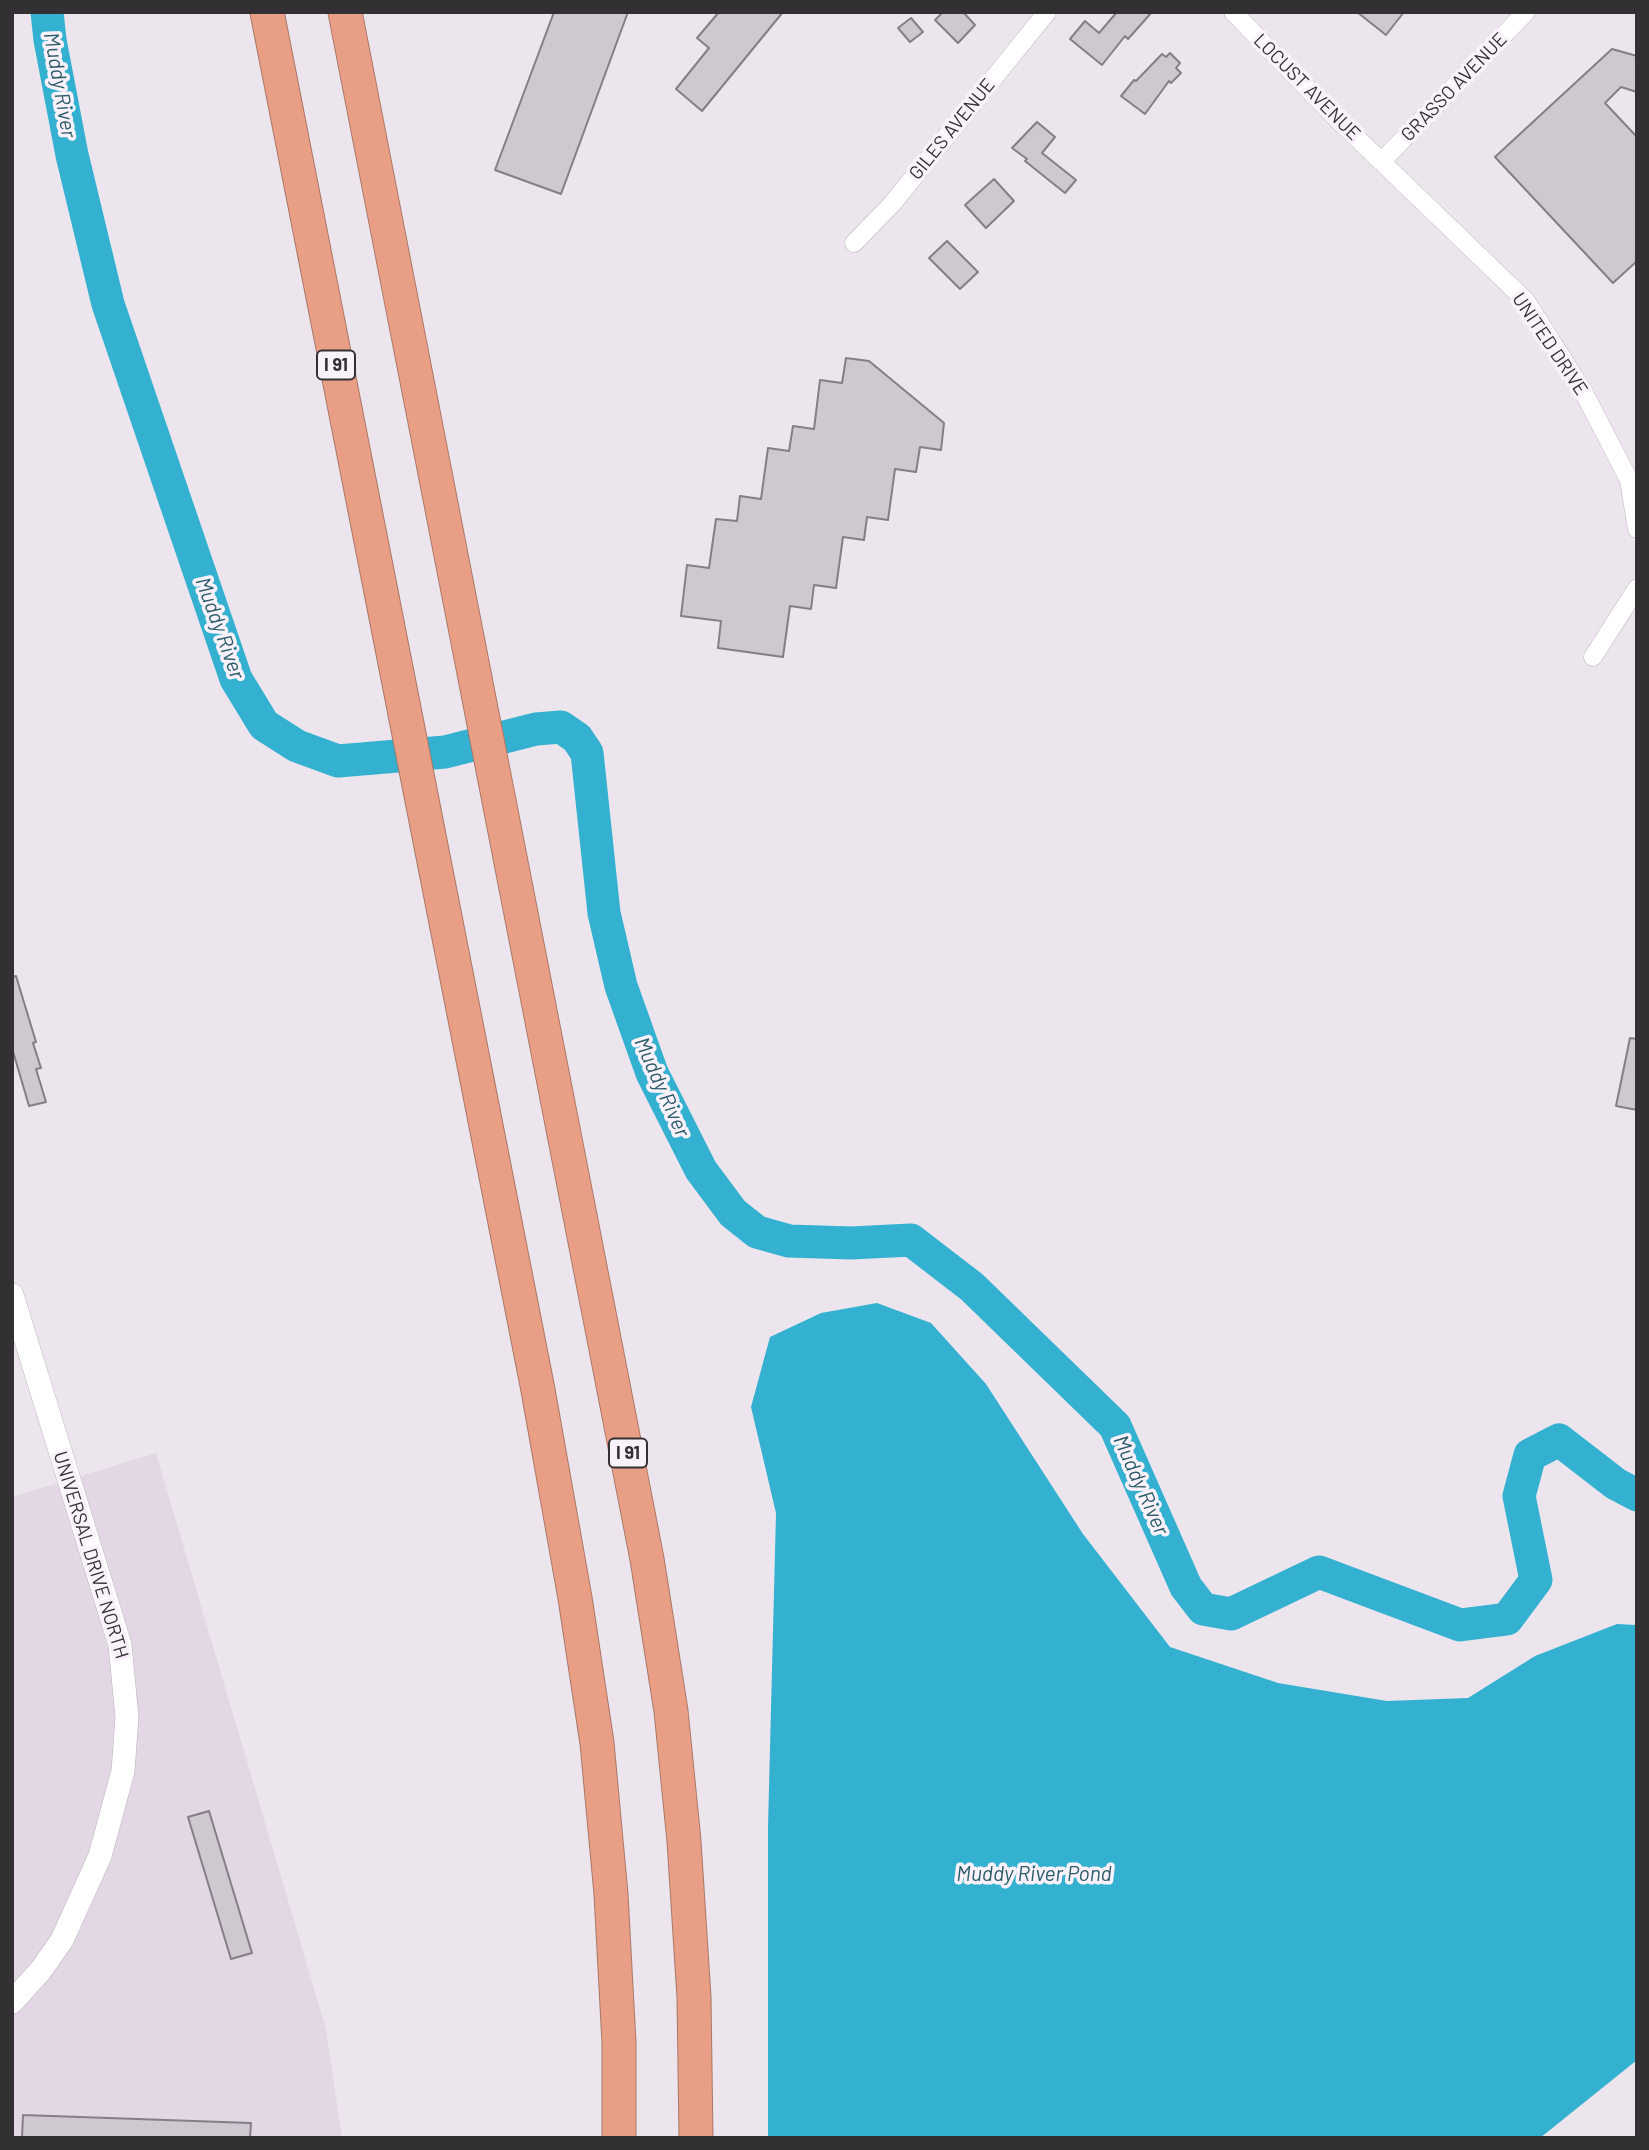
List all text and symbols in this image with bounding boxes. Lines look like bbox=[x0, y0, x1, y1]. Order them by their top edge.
street label: GRASSO AVENUE bbox=[1396, 28, 1512, 146]
street label: LOCUST AVENUE bbox=[1249, 29, 1365, 145]
water label: Muddy River bbox=[38, 30, 82, 140]
street label: GILES AVENUE bbox=[904, 74, 1000, 184]
street label: UNITED DRIVE bbox=[1507, 288, 1593, 400]
road number: I 91 bbox=[317, 351, 355, 380]
water label: Muddy River bbox=[190, 574, 250, 682]
water label: Muddy River bbox=[629, 1033, 695, 1141]
water label: Muddy River bbox=[1108, 1431, 1174, 1539]
road number: I 91 bbox=[609, 1438, 647, 1468]
street label: UNIVERSAL DRIVE NORTH bbox=[49, 1449, 133, 1661]
water label: Muddy River Pond bbox=[956, 1861, 1112, 1887]

